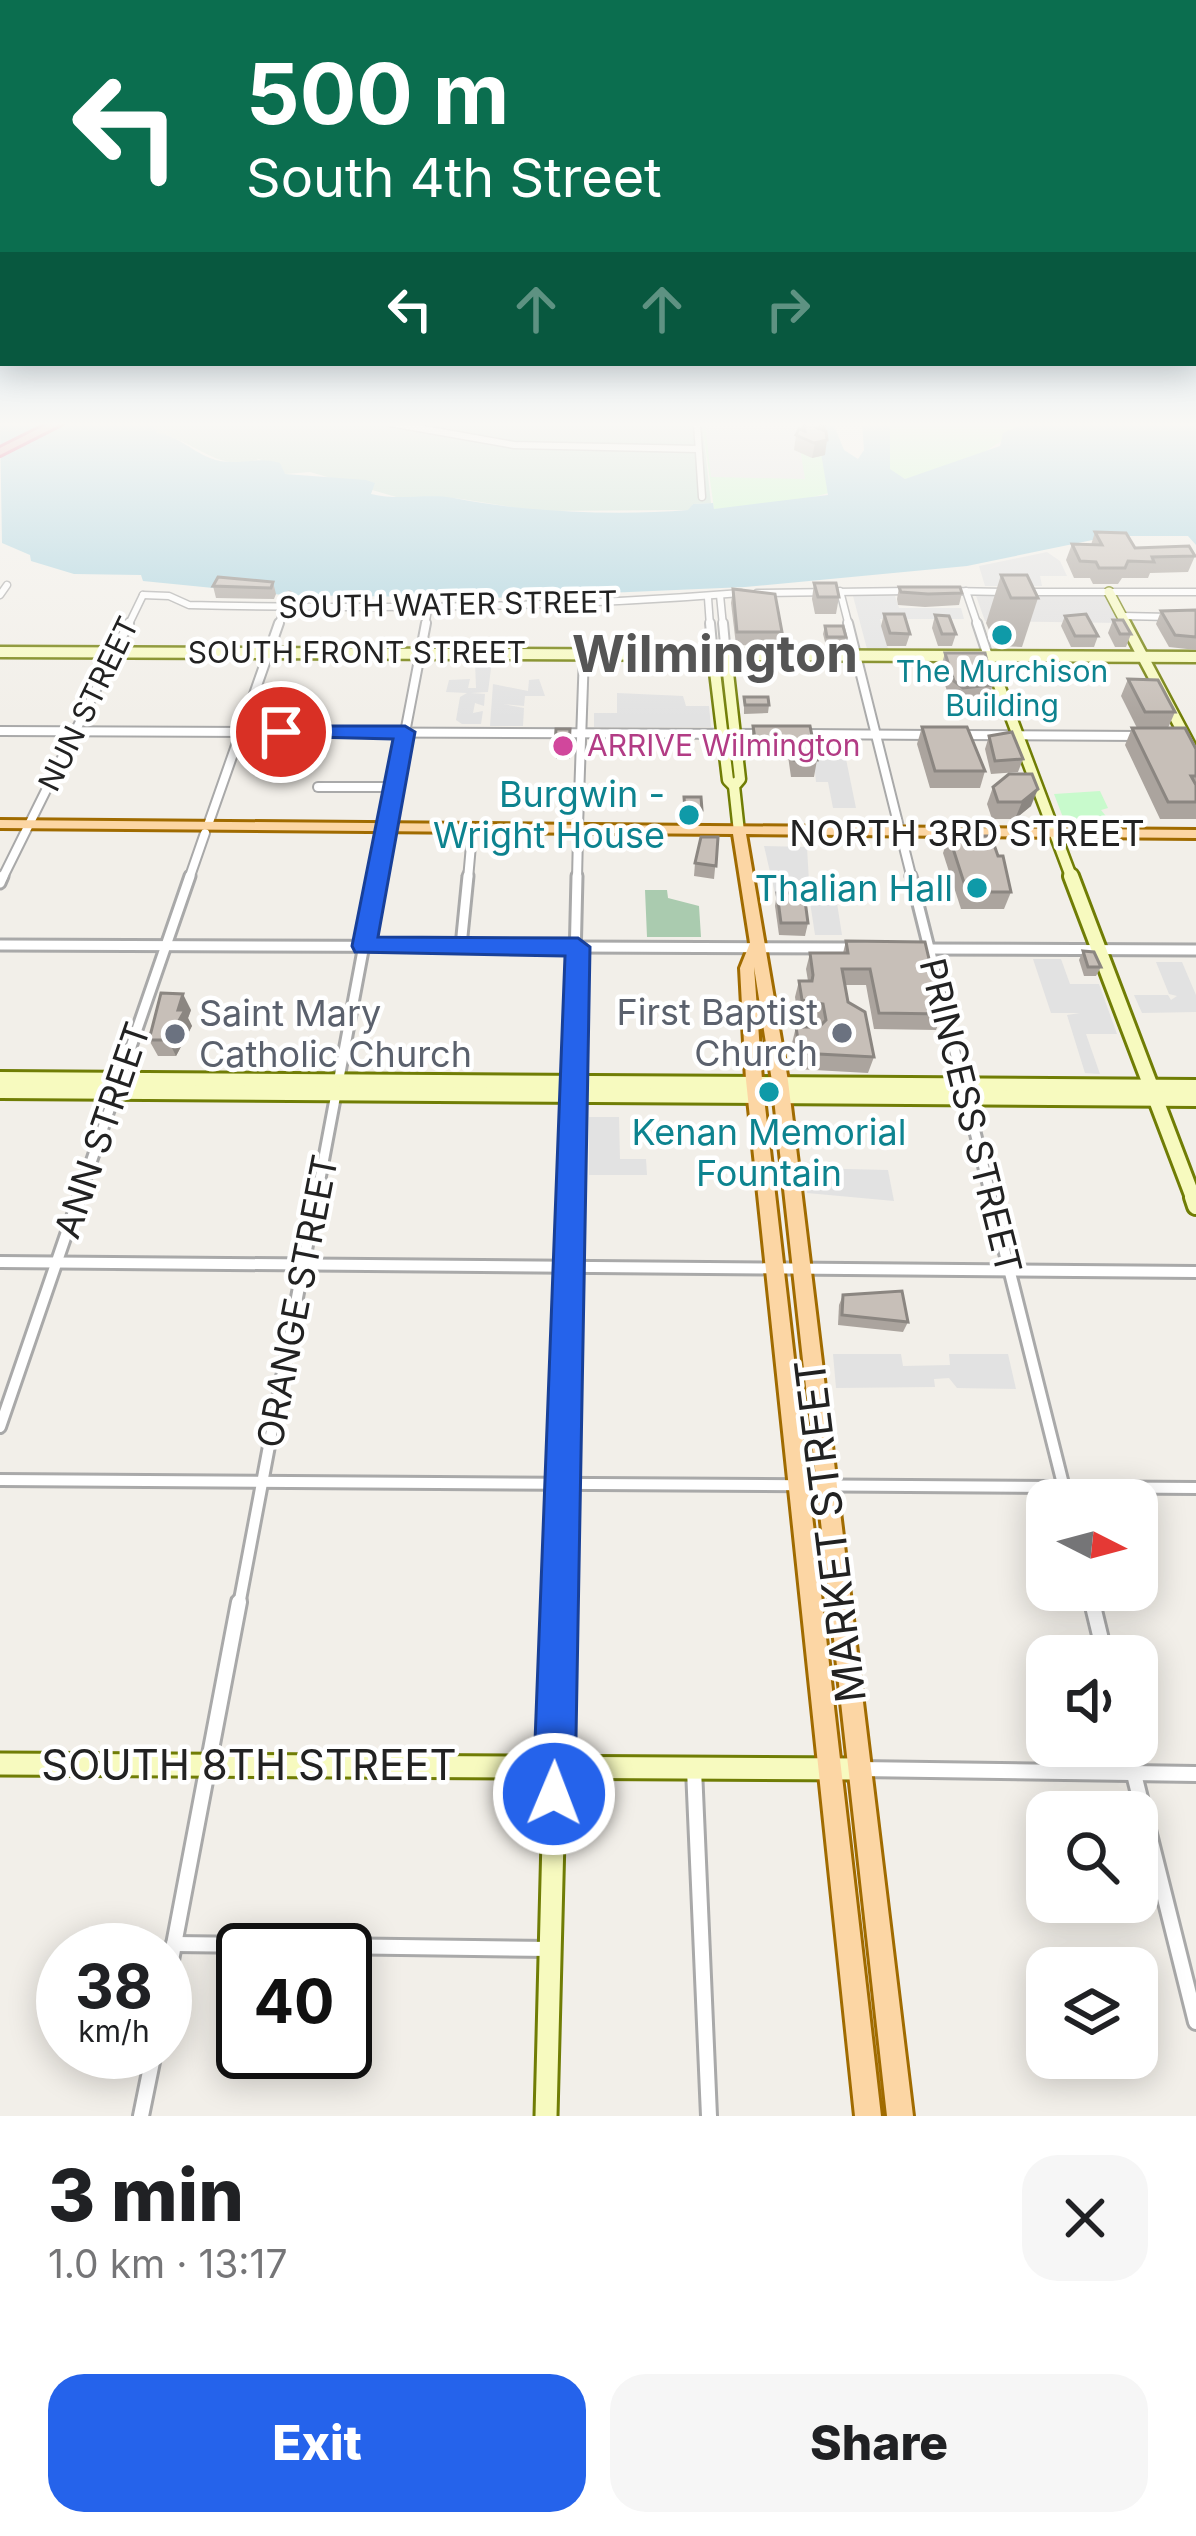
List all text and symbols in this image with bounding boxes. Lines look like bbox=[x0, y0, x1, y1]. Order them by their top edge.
text: 500 m bbox=[246, 43, 510, 144]
icon: left bbox=[48, 48, 204, 204]
text: South 4th Street bbox=[246, 145, 662, 210]
icon: left bbox=[377, 276, 443, 342]
icon: ahead bbox=[503, 276, 569, 342]
icon: ahead bbox=[629, 276, 695, 342]
icon: right bbox=[755, 276, 821, 342]
street label: SOUTH WATER STREET bbox=[278, 583, 618, 625]
street label: NUN STREET bbox=[30, 611, 146, 797]
marker: The Murchison Building bbox=[989, 622, 1015, 648]
district label: Wilmington bbox=[572, 623, 858, 684]
street label: SOUTH FRONT STREET bbox=[188, 634, 526, 670]
place label: The Murchison Building bbox=[896, 653, 1108, 723]
pin bbox=[230, 681, 332, 783]
icon: arrive bbox=[248, 699, 314, 765]
place label: ARRIVE Wilmington bbox=[587, 727, 861, 763]
marker: ARRIVE Wilmington bbox=[550, 733, 576, 759]
place label: Burgwin - Wright House bbox=[433, 772, 665, 857]
marker: Burgwin - Wright House bbox=[676, 802, 702, 828]
street label: NORTH 3RD STREET bbox=[789, 811, 1145, 855]
place label: Thalian Hall bbox=[755, 866, 953, 910]
marker: Thalian Hall bbox=[964, 875, 990, 901]
street label: PRINCESS STREET bbox=[911, 954, 1031, 1278]
place label: First Baptist Church bbox=[616, 990, 818, 1075]
place label: Saint Mary Catholic Church bbox=[199, 991, 472, 1076]
street label: ANN STREET bbox=[45, 1016, 159, 1244]
marker: First Baptist Church bbox=[829, 1020, 855, 1046]
marker: Saint Mary Catholic Church bbox=[162, 1021, 188, 1047]
marker: Kenan Memorial Fountain bbox=[756, 1079, 782, 1105]
place label: Kenan Memorial Fountain bbox=[631, 1110, 907, 1195]
street label: ORANGE STREET bbox=[247, 1151, 347, 1451]
street label: MARKET STREET bbox=[783, 1357, 876, 1705]
north arrow bbox=[1026, 1479, 1158, 1611]
map controls bbox=[1026, 1479, 1158, 2079]
button: sound bbox=[1026, 1635, 1158, 1767]
position arrow bbox=[491, 1731, 617, 1857]
street label: SOUTH 8TH STREET bbox=[41, 1739, 457, 1790]
button: search bbox=[1026, 1791, 1158, 1923]
speed limit sign: 40 bbox=[216, 1923, 372, 2079]
button: layers bbox=[1026, 1947, 1158, 2079]
text: 38 bbox=[75, 1950, 153, 2022]
text: km/h bbox=[78, 2013, 150, 2049]
text: 3 min bbox=[48, 2151, 244, 2238]
button: close bbox=[1022, 2155, 1148, 2281]
text: 1.0 km · 13:17 bbox=[48, 2240, 288, 2287]
button: Exit bbox=[48, 2374, 586, 2512]
button: Share bbox=[610, 2374, 1148, 2512]

